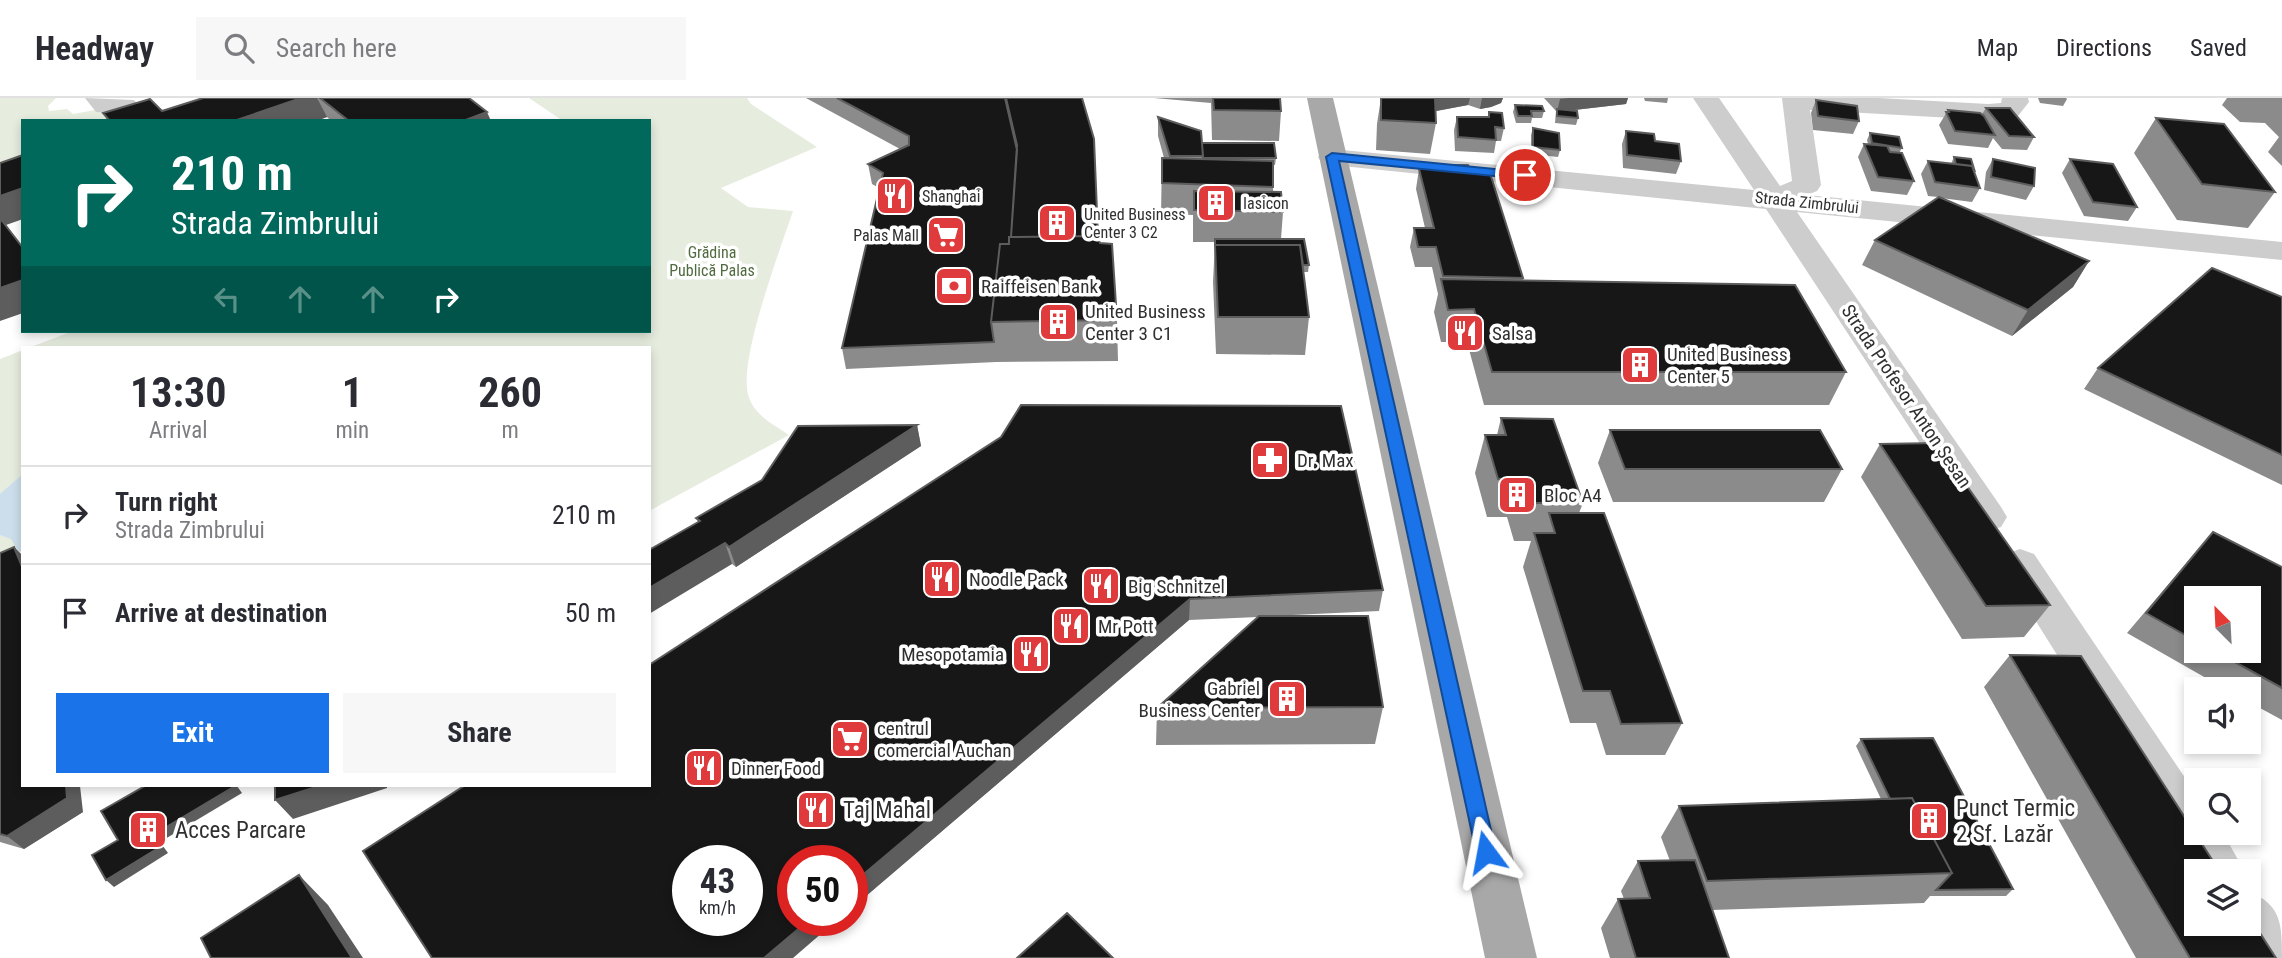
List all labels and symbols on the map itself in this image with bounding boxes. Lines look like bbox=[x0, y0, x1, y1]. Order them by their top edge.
pin bbox=[1495, 145, 1555, 205]
restaurant icon: Shanghai bbox=[874, 175, 916, 217]
building icon: Iasicon bbox=[1195, 182, 1237, 224]
place label: Shanghai bbox=[922, 187, 980, 206]
street label: Strada Zimbrului bbox=[1754, 188, 1860, 217]
place label: Iasicon bbox=[1243, 194, 1289, 213]
building icon: United Business Center 3 C2 bbox=[1036, 202, 1078, 244]
place label: United Business Center 3 C2 bbox=[1084, 205, 1186, 242]
supermarket icon: Palas Mall bbox=[925, 214, 967, 256]
place label: Palas Mall bbox=[853, 226, 919, 245]
park label: Grădina Publică Palas bbox=[669, 243, 755, 280]
bank icon: Raiffeisen Bank bbox=[933, 265, 975, 307]
place label: Raiffeisen Bank bbox=[981, 275, 1098, 298]
place label: United Business Center 3 C1 bbox=[1085, 300, 1206, 345]
street label: Strada Profesor Anton Șesan bbox=[1837, 300, 1977, 492]
building icon: United Business Center 3 C1 bbox=[1037, 301, 1079, 343]
restaurant icon: Salsa bbox=[1444, 312, 1486, 354]
place label: Salsa bbox=[1492, 322, 1533, 345]
place label: United Business Center 5 bbox=[1667, 343, 1788, 388]
building icon: United Business Center 5 bbox=[1619, 344, 1661, 386]
pharmacy icon: Dr. Max bbox=[1249, 439, 1291, 481]
place label: Dr. Max bbox=[1297, 449, 1354, 472]
building icon: Bloc A4 bbox=[1496, 474, 1538, 516]
place label: Bloc A4 bbox=[1544, 484, 1602, 507]
restaurant icon: Noodle Pack bbox=[921, 558, 963, 600]
restaurant icon: Big Schnitzel bbox=[1080, 565, 1122, 607]
place label: Noodle Pack bbox=[969, 568, 1064, 591]
place label: Big Schnitzel bbox=[1128, 575, 1225, 598]
north arrow bbox=[2184, 586, 2261, 663]
restaurant icon: Mr Pott bbox=[1050, 605, 1092, 647]
place label: Mr Pott bbox=[1098, 615, 1154, 638]
restaurant icon: Mesopotamia bbox=[1010, 633, 1052, 675]
place label: Mesopotamia bbox=[901, 643, 1004, 666]
place label: Gabriel Business Center bbox=[1138, 677, 1260, 722]
building icon: Gabriel Business Center bbox=[1266, 678, 1308, 720]
place label: centrul comercial Auchan bbox=[877, 717, 1011, 762]
supermarket icon: centrul comercial Auchan bbox=[829, 718, 871, 760]
restaurant icon: Dinner Food bbox=[683, 747, 725, 789]
place label: Dinner Food bbox=[731, 757, 821, 780]
restaurant icon: Taj Mahal bbox=[795, 789, 837, 831]
place label: Punct Termic 2 Sf. Lazăr bbox=[1956, 795, 2075, 848]
place label: Taj Mahal bbox=[843, 797, 931, 824]
building icon: Punct Termic 2 Sf. Lazăr bbox=[1908, 800, 1950, 842]
building icon: Acces Parcare bbox=[127, 809, 169, 851]
position arrow bbox=[1449, 815, 1523, 889]
place label: Acces Parcare bbox=[175, 817, 306, 844]
speed limit sign: 50 bbox=[777, 845, 868, 936]

